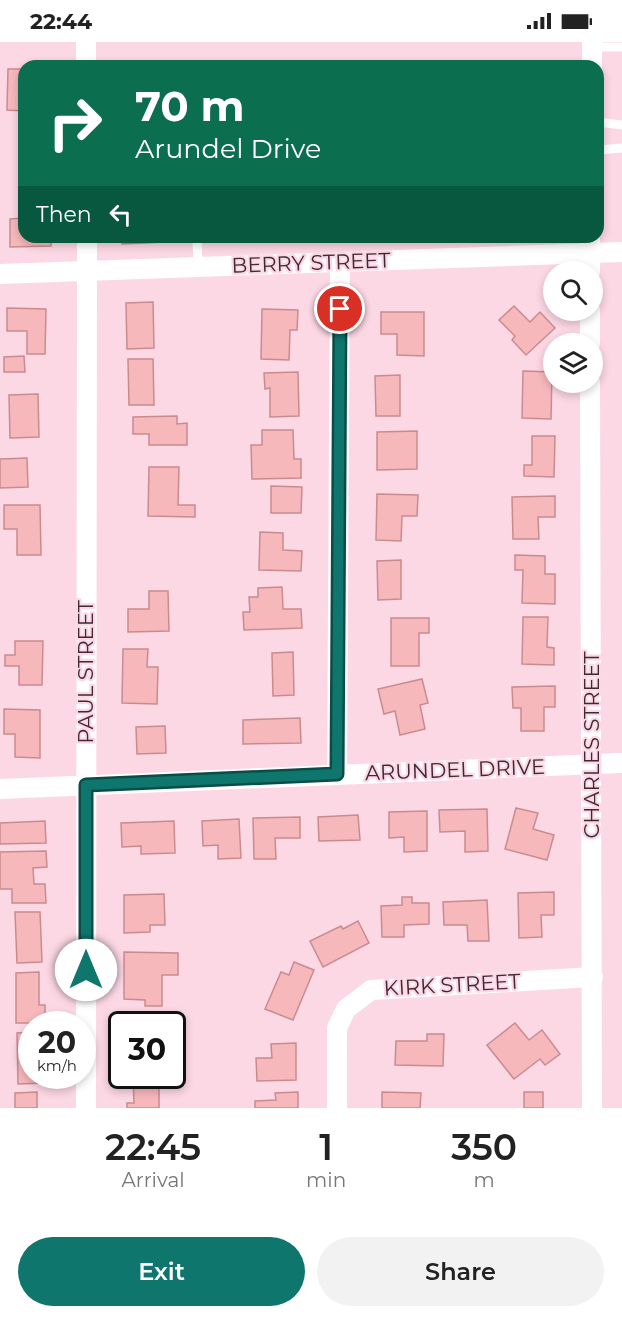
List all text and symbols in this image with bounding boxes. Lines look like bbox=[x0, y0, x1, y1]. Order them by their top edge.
text: 22:44 bbox=[30, 8, 92, 35]
text: 70 m bbox=[135, 80, 245, 132]
icon: right bbox=[36, 84, 114, 162]
text: Arundel Drive bbox=[135, 132, 321, 165]
icon: left bbox=[104, 198, 137, 231]
text: Then bbox=[36, 201, 92, 228]
street label: BERRY STREET bbox=[231, 247, 391, 278]
map controls bbox=[543, 261, 603, 393]
button: search bbox=[543, 261, 603, 321]
pin bbox=[314, 283, 365, 334]
icon: arrive bbox=[323, 292, 356, 325]
button: layers bbox=[543, 333, 603, 393]
street label: PAUL STREET bbox=[73, 600, 98, 744]
street label: CHARLES STREET bbox=[579, 651, 604, 839]
street label: ARUNDEL DRIVE bbox=[365, 754, 545, 785]
position arrow bbox=[54, 938, 118, 1002]
street label: KIRK STREET bbox=[383, 968, 521, 1001]
speed limit sign: 30 bbox=[108, 1011, 186, 1089]
text: 20 bbox=[38, 1024, 76, 1061]
text: km/h bbox=[37, 1056, 77, 1075]
text: 22:45 bbox=[105, 1125, 201, 1169]
text: 1 bbox=[319, 1125, 333, 1169]
text: 350 bbox=[451, 1125, 517, 1169]
text: Arrival bbox=[121, 1168, 185, 1192]
text: min bbox=[306, 1168, 346, 1192]
text: m bbox=[473, 1168, 495, 1192]
button: Exit bbox=[18, 1237, 305, 1306]
button: Share bbox=[317, 1237, 604, 1306]

